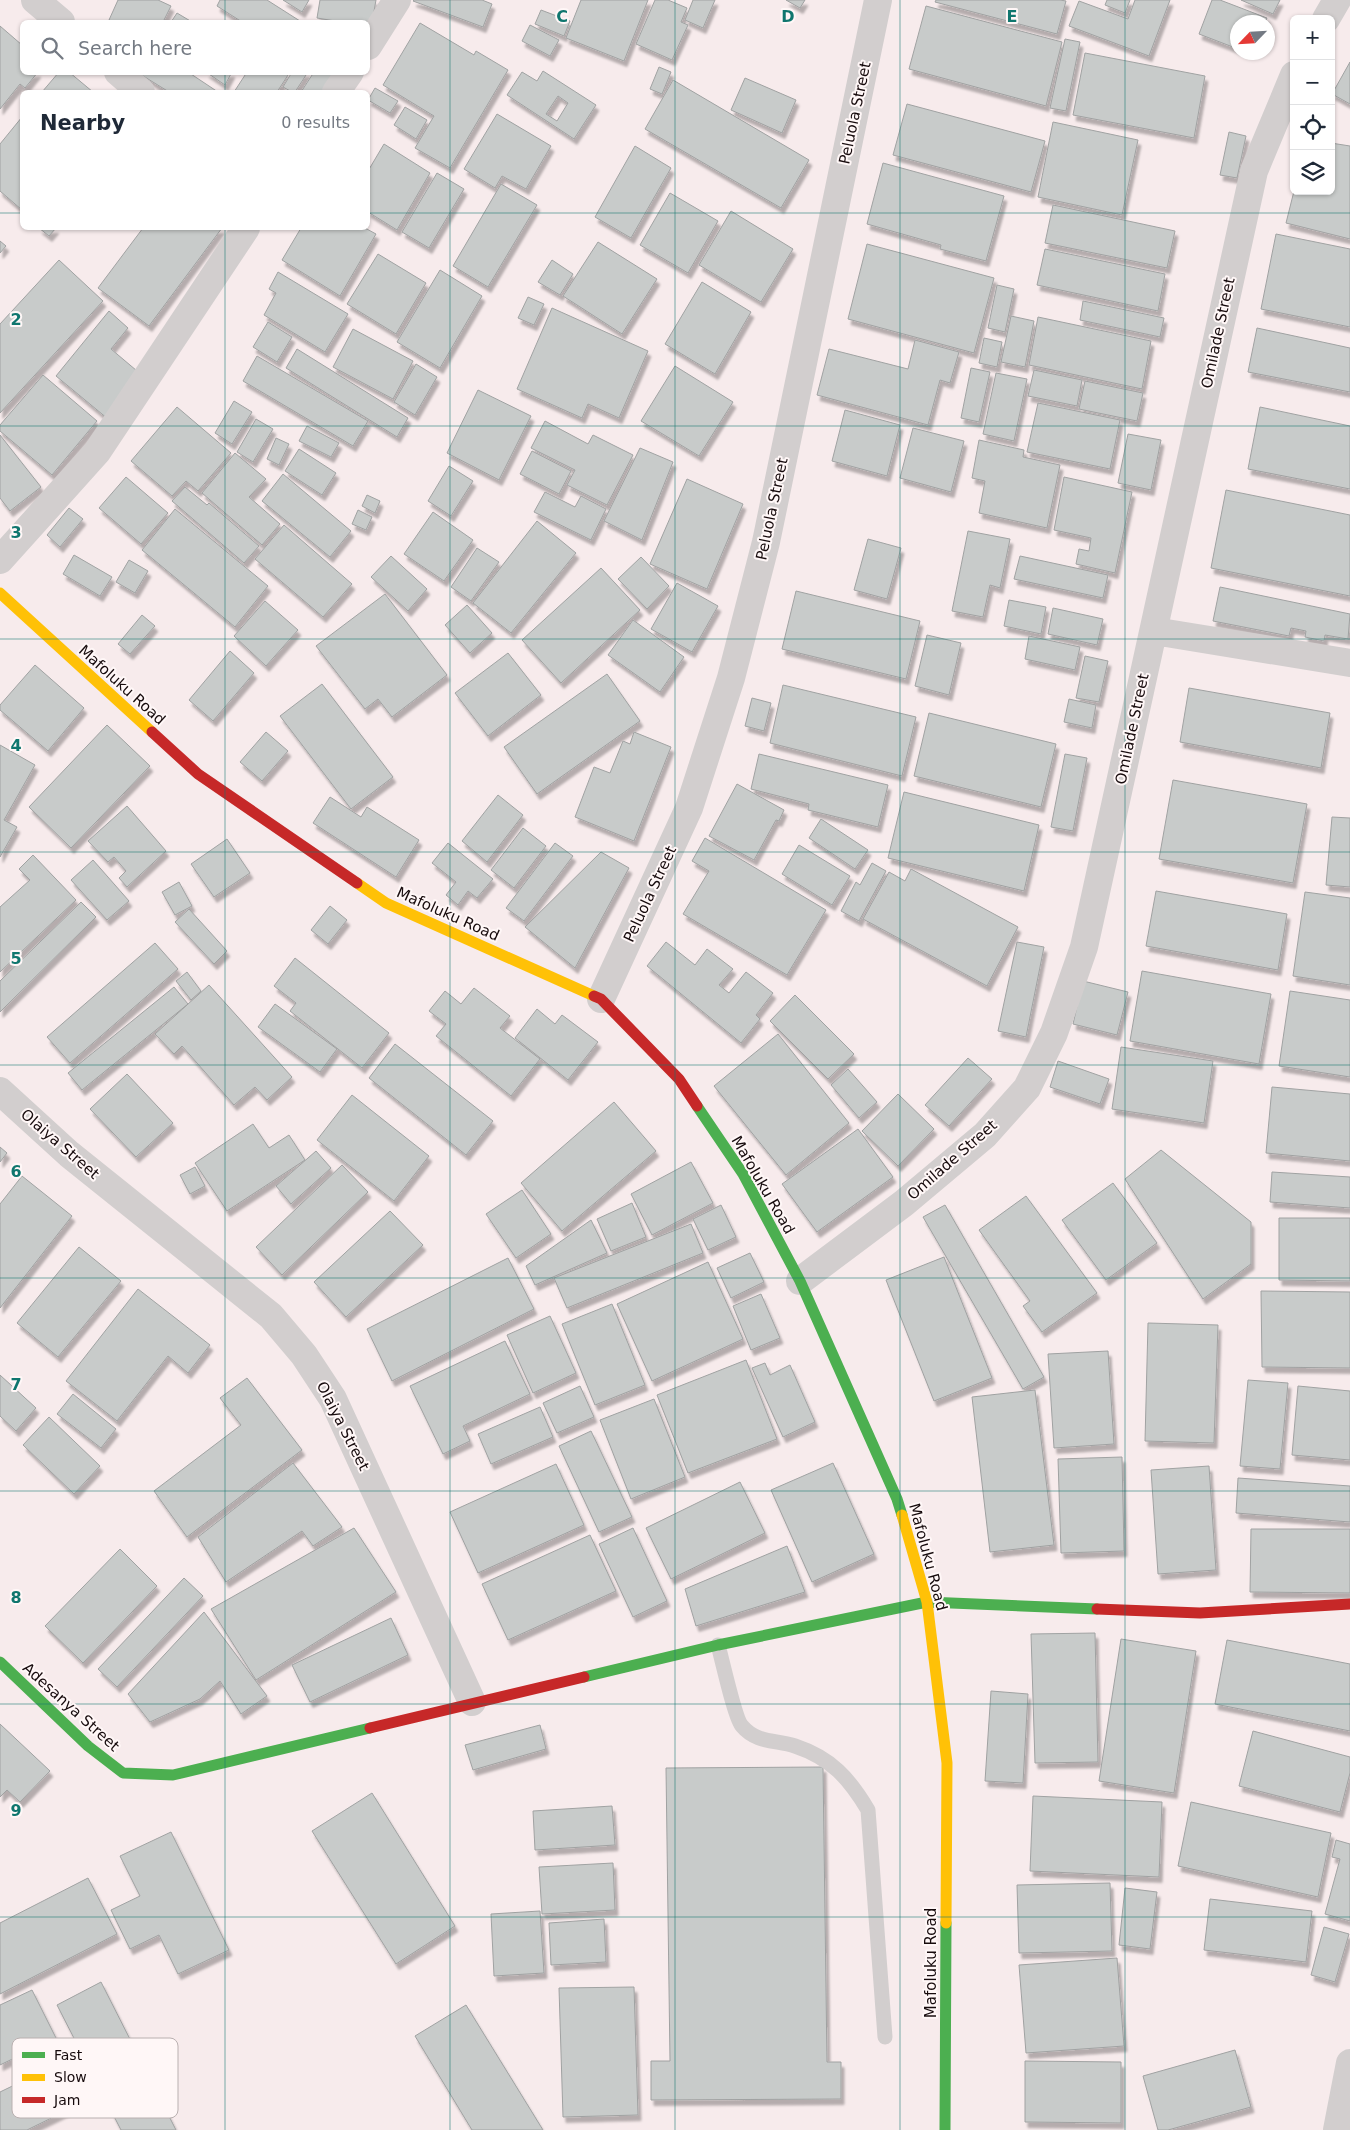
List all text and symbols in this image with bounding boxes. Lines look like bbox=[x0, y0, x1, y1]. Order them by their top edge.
text: C bbox=[556, 7, 568, 26]
text: D bbox=[781, 7, 795, 26]
text: E bbox=[1007, 7, 1017, 26]
north arrow bbox=[1230, 15, 1275, 60]
map controls bbox=[1290, 15, 1335, 195]
button: + bbox=[1290, 15, 1335, 60]
search box bbox=[20, 20, 370, 75]
icon: search bbox=[38, 34, 66, 62]
text: Search here bbox=[78, 37, 192, 59]
street label: Peluola Street bbox=[835, 60, 875, 166]
button: − bbox=[1290, 60, 1335, 105]
button: locate bbox=[1290, 105, 1335, 150]
text: Nearby bbox=[40, 111, 125, 135]
text: 0 results bbox=[281, 113, 350, 132]
button: layers bbox=[1290, 150, 1335, 195]
street label: Omilade Street bbox=[1197, 276, 1239, 390]
text: 2 bbox=[10, 310, 22, 329]
street label: Peluola Street bbox=[752, 456, 792, 562]
text: 3 bbox=[10, 523, 22, 542]
street label: Mafoluku Road bbox=[75, 641, 169, 729]
street label: Omilade Street bbox=[1111, 672, 1153, 786]
text: 4 bbox=[10, 736, 22, 755]
street label: Peluola Street bbox=[620, 843, 680, 945]
street label: Mafoluku Road bbox=[394, 883, 502, 945]
text: 5 bbox=[10, 949, 22, 968]
street label: Olaiya Street bbox=[17, 1105, 103, 1183]
street label: Omilade Street bbox=[903, 1116, 1001, 1204]
street label: Mafoluku Road bbox=[728, 1133, 798, 1237]
text: 6 bbox=[10, 1162, 22, 1181]
text: 7 bbox=[10, 1375, 22, 1394]
street label: Olaiya Street bbox=[313, 1378, 373, 1474]
street label: Mafoluku Road bbox=[905, 1501, 951, 1613]
text: 8 bbox=[10, 1588, 22, 1607]
street label: Adesanya Street bbox=[19, 1659, 123, 1755]
text: 9 bbox=[10, 1801, 22, 1820]
street label: Mafoluku Road bbox=[922, 1908, 940, 2018]
legend bbox=[12, 2038, 178, 2118]
text: Fast bbox=[54, 2047, 83, 2063]
text: Slow bbox=[54, 2069, 87, 2085]
text: Jam bbox=[53, 2092, 80, 2108]

